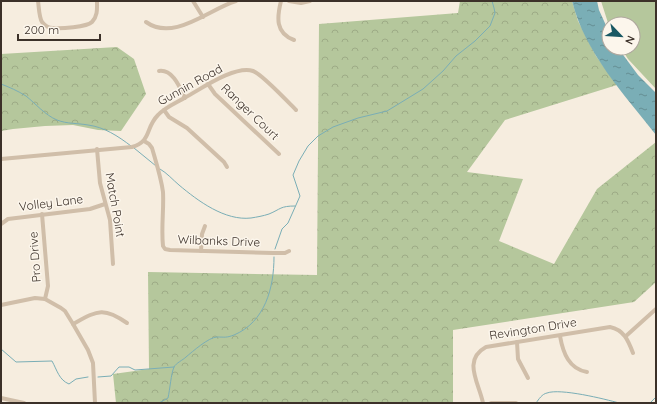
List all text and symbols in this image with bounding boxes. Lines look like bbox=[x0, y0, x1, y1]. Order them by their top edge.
scale bar bbox=[18, 16, 100, 42]
north arrow bbox=[601, 16, 641, 56]
text: 200 m bbox=[24, 22, 59, 37]
text: N bbox=[622, 34, 638, 47]
street label: Gunnin Road bbox=[155, 61, 225, 108]
street label: Ranger Court bbox=[218, 80, 282, 143]
street label: Match Point bbox=[102, 171, 129, 238]
street label: Volley Lane bbox=[18, 191, 84, 214]
street label: Pro Drive bbox=[25, 231, 44, 283]
street label: Wilbanks Drive bbox=[177, 232, 261, 249]
street label: Revington Drive bbox=[488, 314, 578, 343]

